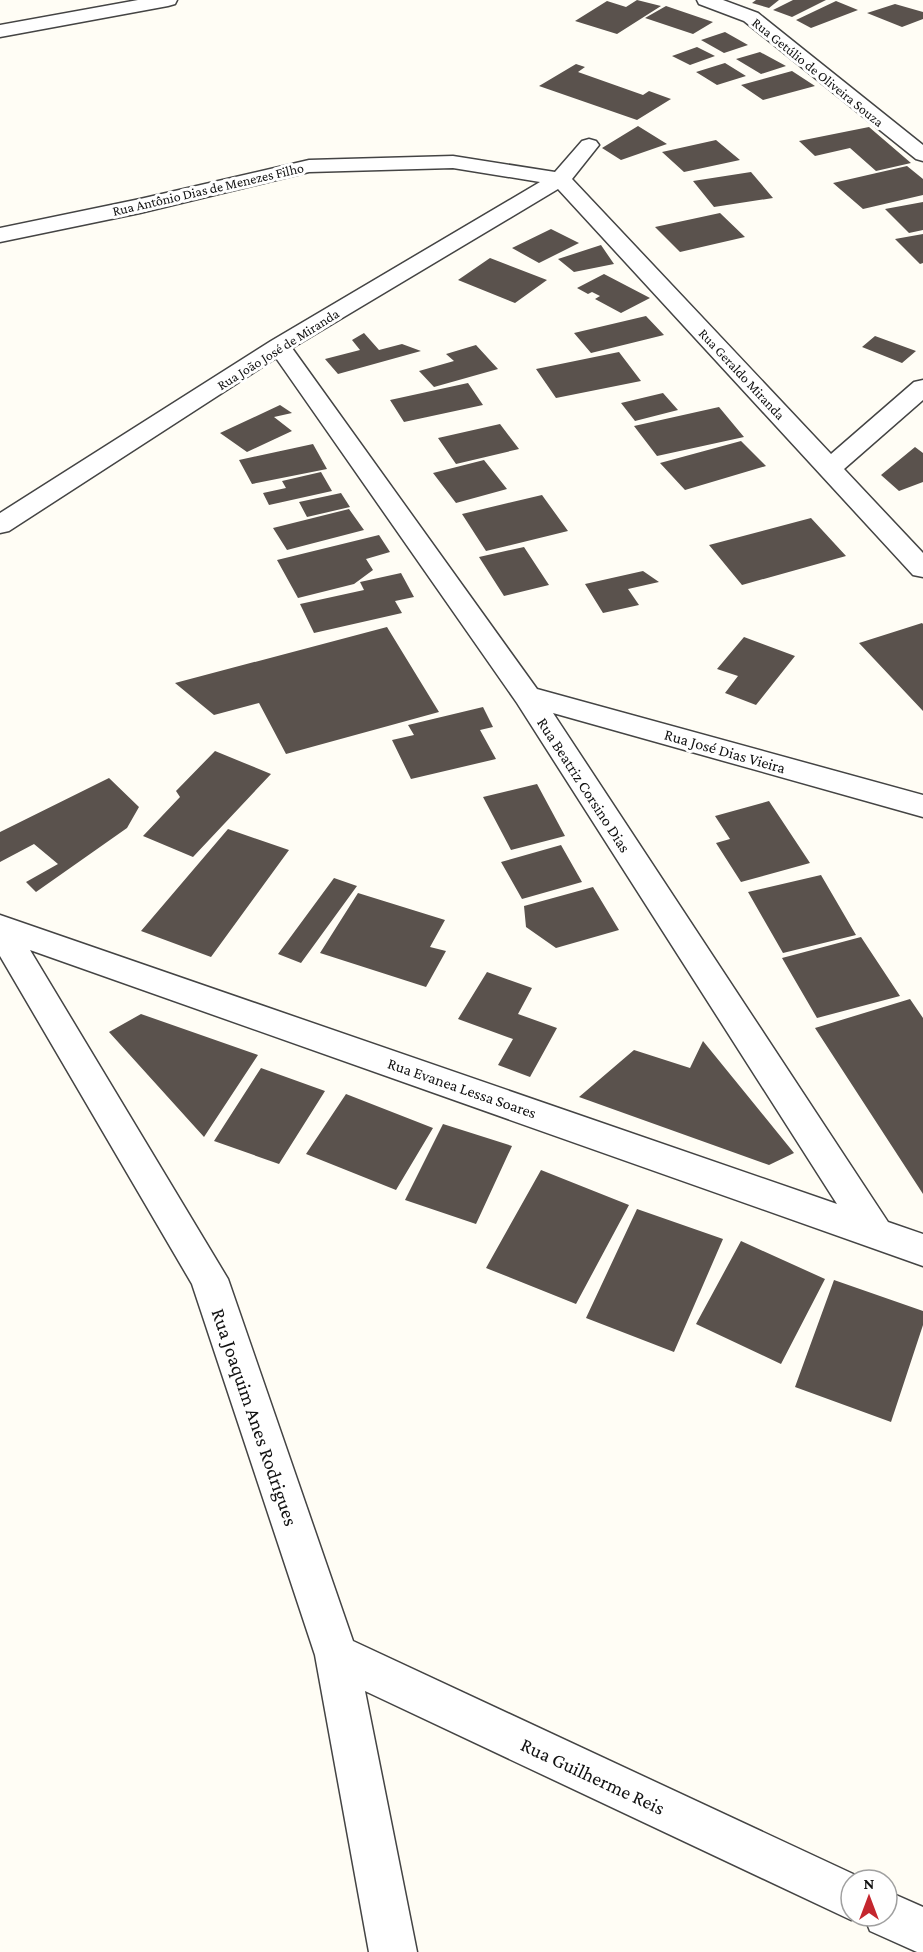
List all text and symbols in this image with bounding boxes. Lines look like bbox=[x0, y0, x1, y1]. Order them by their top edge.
street label: Rua Getúlio de Oliveira Souza bbox=[749, 14, 887, 130]
street label: Rua Antônio Dias de Menezes Filho bbox=[111, 159, 305, 219]
street label: Rua João José de Miranda bbox=[214, 305, 342, 393]
street label: Rua Geraldo Miranda bbox=[696, 325, 789, 423]
street label: Rua Beatriz Corsino Dias bbox=[534, 714, 634, 856]
street label: Rua José Dias Vieira bbox=[662, 726, 788, 778]
street label: Rua Evanea Lessa Soares bbox=[385, 1055, 539, 1121]
street label: Rua Joaquim Anes Rodrigues bbox=[206, 1305, 303, 1529]
street label: Rua Guilherme Reis bbox=[518, 1733, 669, 1819]
north arrow bbox=[839, 1868, 899, 1928]
text: N bbox=[864, 1875, 875, 1892]

